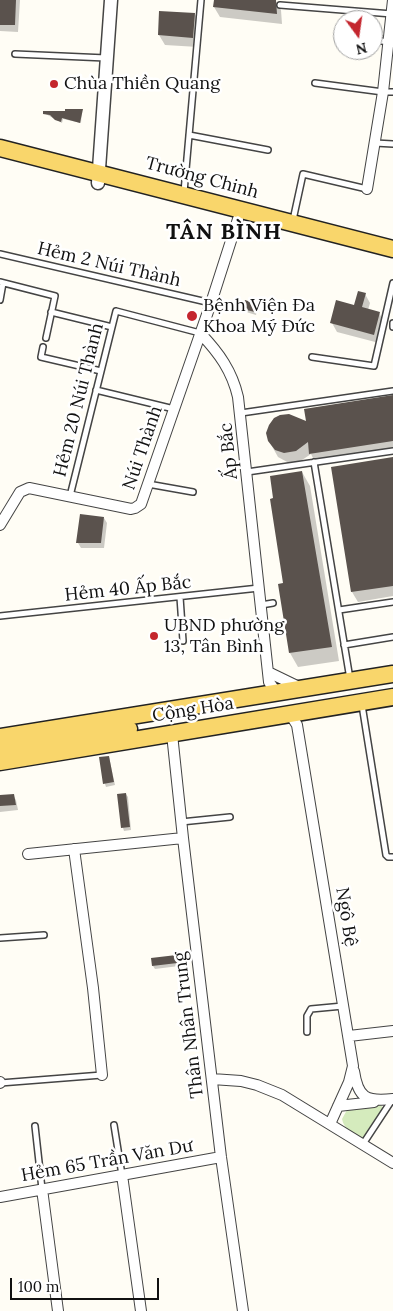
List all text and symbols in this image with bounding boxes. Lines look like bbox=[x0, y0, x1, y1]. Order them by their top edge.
north arrow bbox=[333, 10, 383, 60]
text: N bbox=[354, 39, 369, 59]
place label: Chùa Thiền Quang bbox=[64, 73, 220, 95]
marker: Chùa Thiền Quang bbox=[48, 78, 60, 90]
street label: Trường Chinh bbox=[143, 153, 261, 203]
district label: TÂN BÌNH bbox=[165, 220, 283, 246]
street label: Hẻm 2 Núi Thành bbox=[35, 238, 183, 292]
place label: Bệnh Viện Đa Khoa Mỹ Đức bbox=[203, 295, 315, 338]
marker: Bệnh Viện Đa Khoa Mỹ Đức bbox=[185, 309, 199, 323]
street label: Hẻm 20 Núi Thành bbox=[49, 321, 109, 479]
street label: Núi Thành bbox=[119, 403, 167, 493]
street label: Ấp Bắc bbox=[215, 422, 243, 480]
street label: Hẻm 40 Ấp Bắc bbox=[64, 572, 192, 606]
place label: UBND phường 13, Tân Bình bbox=[164, 615, 284, 658]
marker: UBND phường 13, Tân Bình bbox=[148, 630, 160, 642]
street label: Cộng Hòa bbox=[151, 693, 235, 727]
street label: Ngô Bệ bbox=[331, 886, 361, 948]
street label: Thân Nhân Trung bbox=[169, 951, 209, 1099]
street label: Hẻm 65 Trần Văn Dư bbox=[19, 1135, 195, 1187]
scale bar bbox=[12, 1268, 161, 1300]
text: 100 m bbox=[18, 1277, 59, 1296]

